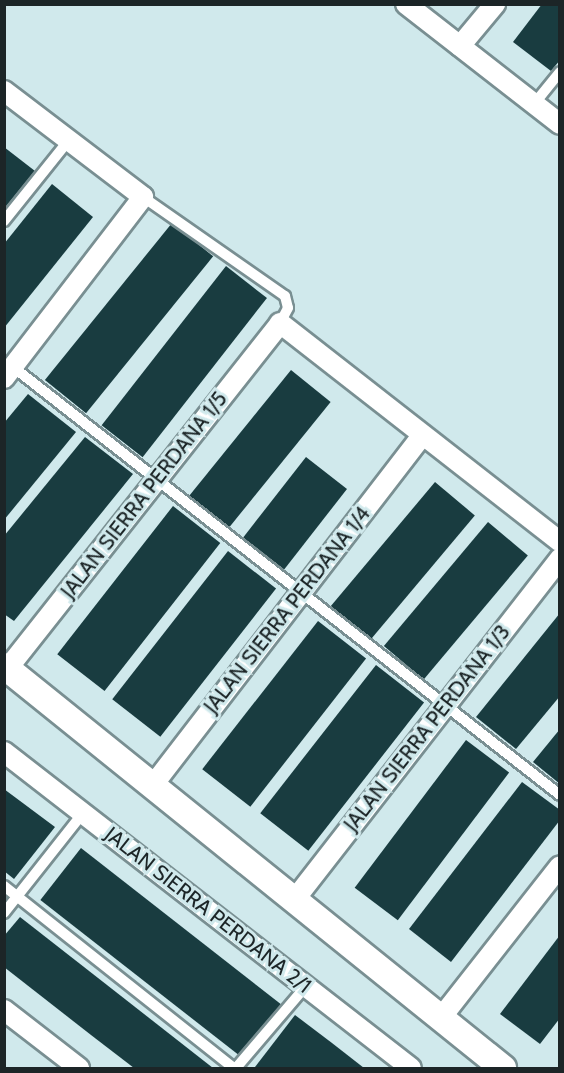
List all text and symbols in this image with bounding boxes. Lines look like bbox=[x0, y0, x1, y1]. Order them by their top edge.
street label: JALAN SIERRA PERDANA 1/5 bbox=[56, 387, 232, 603]
street label: JALAN SIERRA PERDANA 1/4 bbox=[199, 502, 375, 718]
street label: JALAN SIERRA PERDANA 1/3 bbox=[339, 620, 515, 836]
street label: JALAN SIERRA PERDANA 2/1 bbox=[100, 822, 316, 998]

